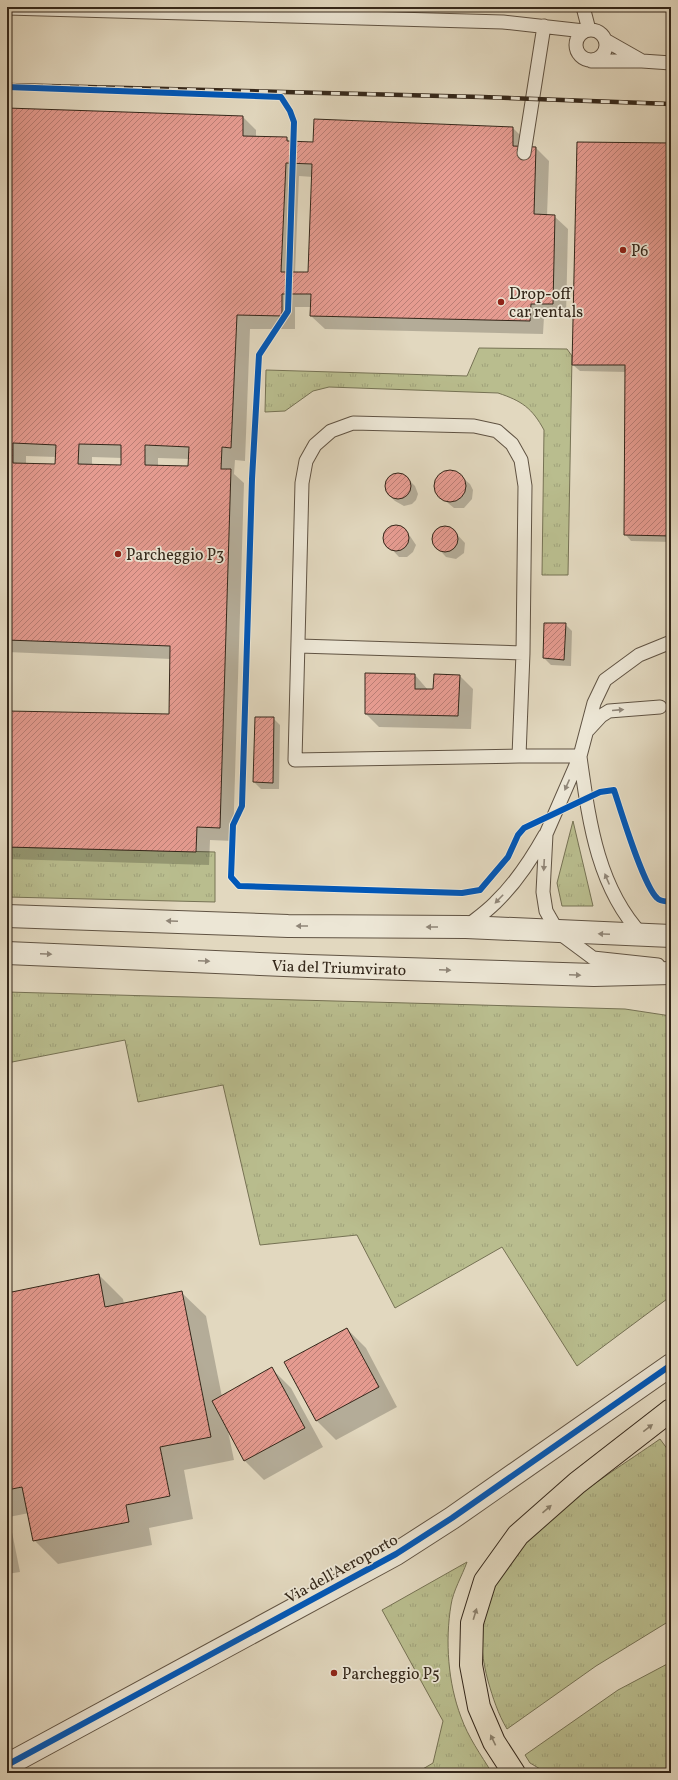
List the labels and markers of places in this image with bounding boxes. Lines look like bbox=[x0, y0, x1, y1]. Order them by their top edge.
place label: P6 bbox=[631, 241, 648, 263]
marker: P6 bbox=[618, 245, 628, 255]
place label: Drop-off car rentals bbox=[509, 284, 583, 324]
marker: Drop-off car rentals bbox=[496, 297, 506, 307]
place label: Parcheggio P3 bbox=[126, 545, 224, 567]
marker: Parcheggio P3 bbox=[113, 549, 123, 559]
place label: Parcheggio P5 bbox=[342, 1664, 440, 1686]
marker: Parcheggio P5 bbox=[329, 1668, 339, 1678]

